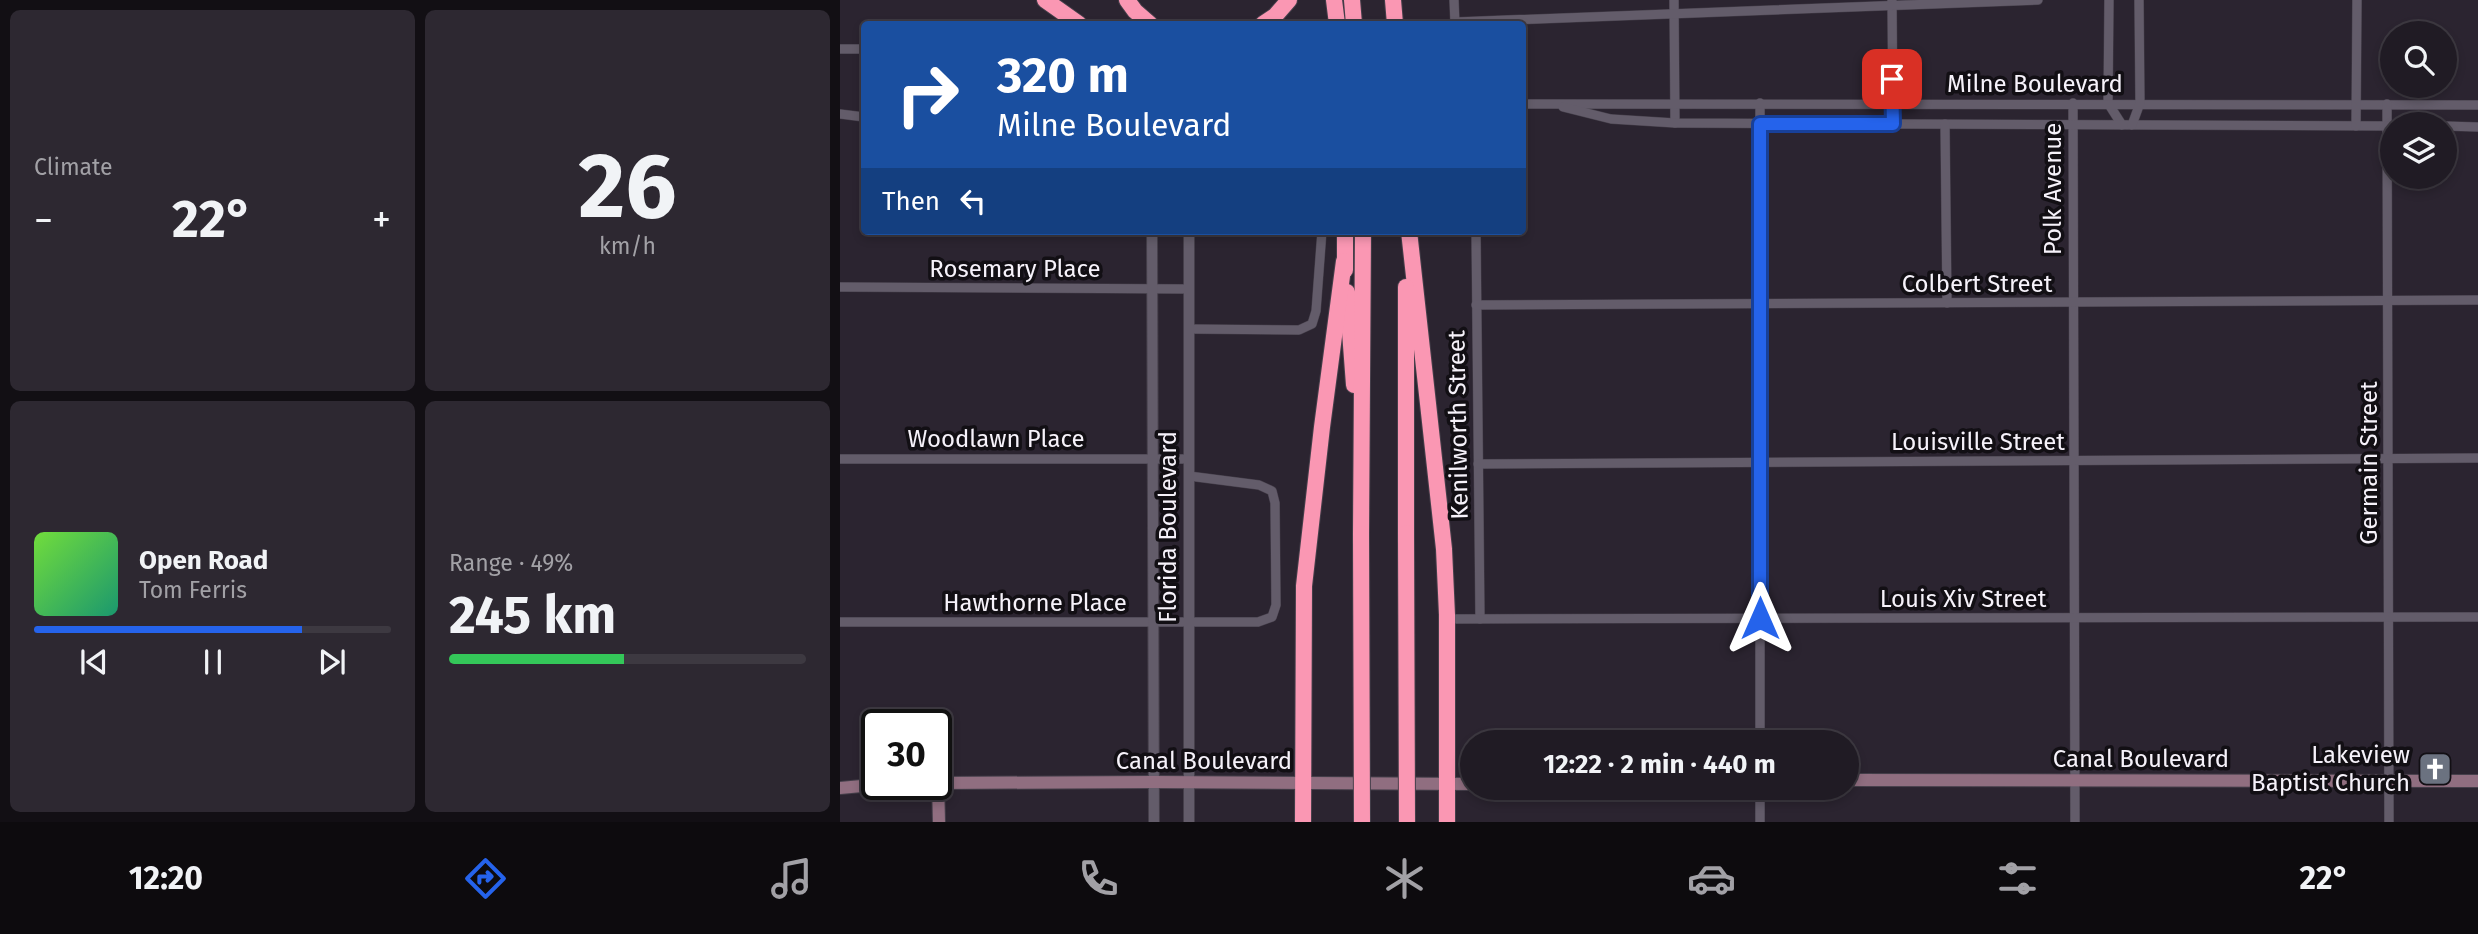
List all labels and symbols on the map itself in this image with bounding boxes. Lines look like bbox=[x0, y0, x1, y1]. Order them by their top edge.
pin bbox=[1862, 49, 1922, 109]
street label: Milne Boulevard bbox=[1947, 70, 2123, 98]
street label: Polk Avenue bbox=[2039, 123, 2067, 255]
street label: Rosemary Place bbox=[929, 255, 1101, 283]
street label: Colbert Street bbox=[1902, 270, 2053, 298]
street label: Kenilworth Street bbox=[1442, 330, 1474, 520]
street label: Germain Street bbox=[2355, 381, 2383, 545]
street label: Woodlawn Place bbox=[907, 425, 1085, 453]
street label: Louisville Street bbox=[1891, 428, 2065, 456]
street label: Florida Boulevard bbox=[1154, 431, 1182, 623]
position arrow bbox=[1723, 581, 1797, 655]
street label: Louis Xiv Street bbox=[1880, 585, 2047, 613]
street label: Hawthorne Place bbox=[943, 589, 1127, 617]
speed limit sign: 30 bbox=[861, 709, 952, 800]
place label: Lakeview Baptist Church bbox=[2251, 741, 2410, 797]
street label: Canal Boulevard bbox=[2053, 745, 2229, 773]
street label: Canal Boulevard bbox=[1116, 747, 1292, 775]
church icon: Lakeview Baptist Church bbox=[2416, 750, 2454, 788]

